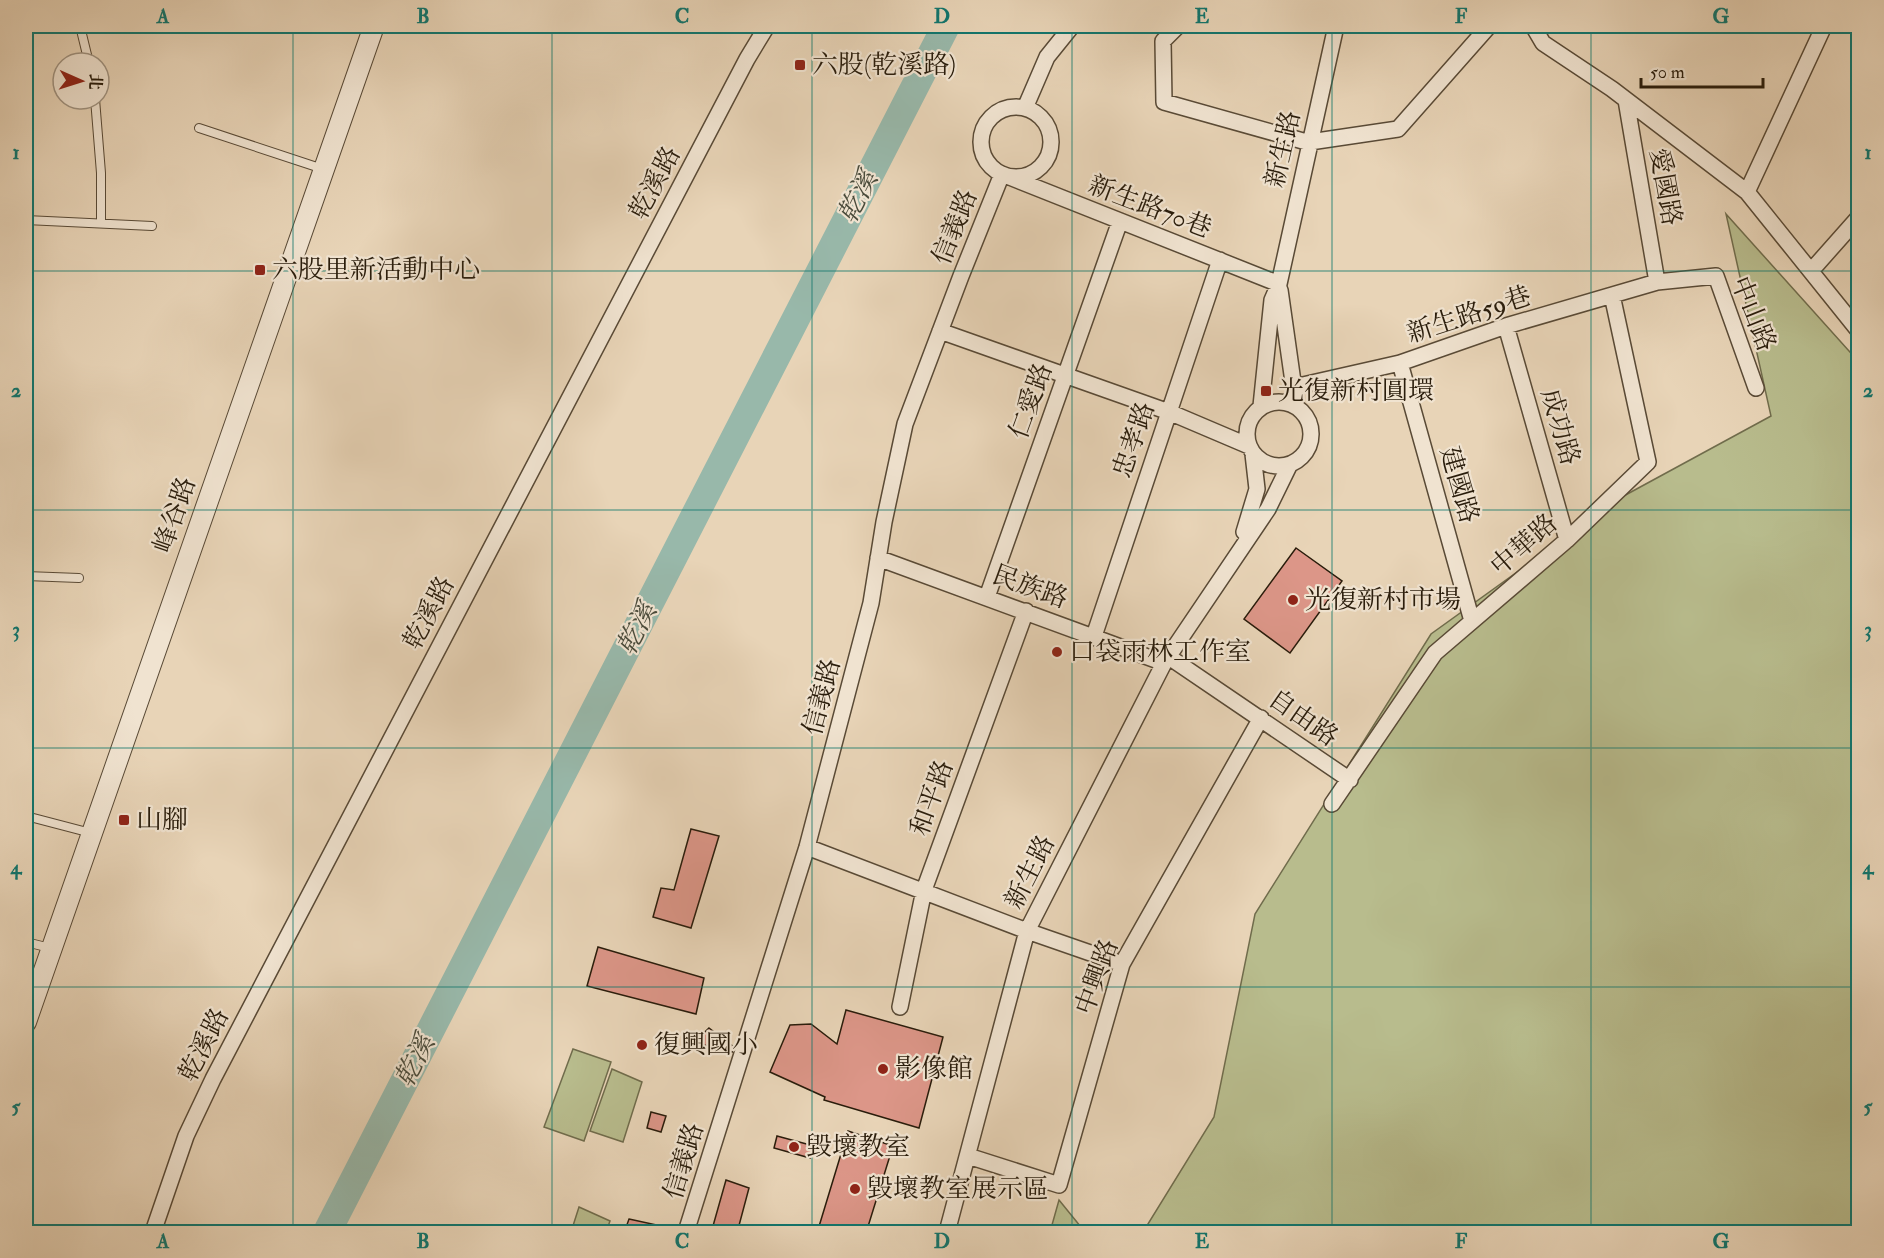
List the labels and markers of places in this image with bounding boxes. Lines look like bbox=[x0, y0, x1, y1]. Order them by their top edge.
place label: 六股(乾溪路) bbox=[812, 49, 956, 81]
marker: 六股(乾溪路) bbox=[793, 58, 807, 72]
place label: 六股里新活動中心 bbox=[272, 254, 480, 286]
marker: 六股里新活動中心 bbox=[253, 263, 267, 277]
place label: 光復新村圓環 bbox=[1278, 375, 1434, 407]
marker: 光復新村圓環 bbox=[1259, 384, 1273, 398]
place label: 光復新村市場 bbox=[1305, 584, 1461, 616]
marker: 光復新村市場 bbox=[1286, 593, 1300, 607]
place label: 口袋雨林工作室 bbox=[1069, 636, 1251, 668]
marker: 口袋雨林工作室 bbox=[1050, 645, 1064, 659]
place label: 山腳 bbox=[136, 804, 188, 836]
marker: 山腳 bbox=[117, 813, 131, 827]
place label: 復興國小 bbox=[654, 1029, 758, 1061]
marker: 復興國小 bbox=[635, 1038, 649, 1052]
place label: 影像館 bbox=[895, 1053, 973, 1085]
marker: 影像館 bbox=[876, 1062, 890, 1076]
place label: 毀壞教室 bbox=[806, 1131, 910, 1163]
marker: 毀壞教室 bbox=[787, 1140, 801, 1154]
place label: 毀壞教室展示區 bbox=[867, 1173, 1049, 1205]
marker: 毀壞教室展示區 bbox=[848, 1182, 862, 1196]

